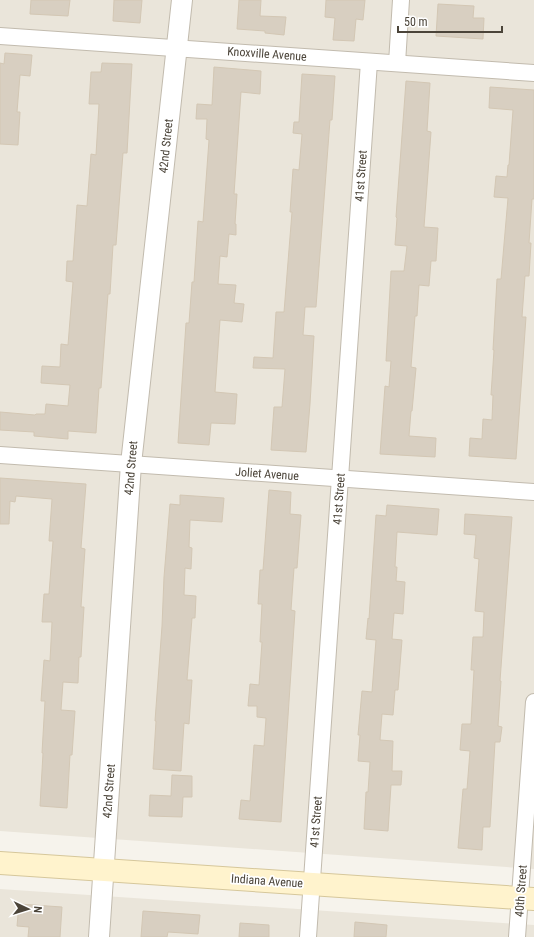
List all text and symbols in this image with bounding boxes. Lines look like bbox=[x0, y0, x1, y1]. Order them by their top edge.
scale bar bbox=[398, 8, 502, 34]
text: 50 m bbox=[404, 15, 428, 29]
street label: Knoxville Avenue bbox=[227, 44, 308, 64]
street label: 42nd Street bbox=[156, 118, 176, 174]
street label: 41st Street bbox=[352, 149, 370, 202]
street label: 42nd Street bbox=[122, 440, 140, 496]
street label: Joliet Avenue bbox=[235, 465, 300, 483]
street label: 41st Street bbox=[330, 472, 348, 525]
street label: 42nd Street bbox=[100, 763, 118, 819]
street label: 41st Street bbox=[307, 795, 325, 848]
street label: 40th Street bbox=[512, 864, 530, 917]
street label: Indiana Avenue bbox=[231, 872, 304, 891]
north arrow bbox=[8, 889, 48, 929]
text: N bbox=[31, 906, 44, 914]

